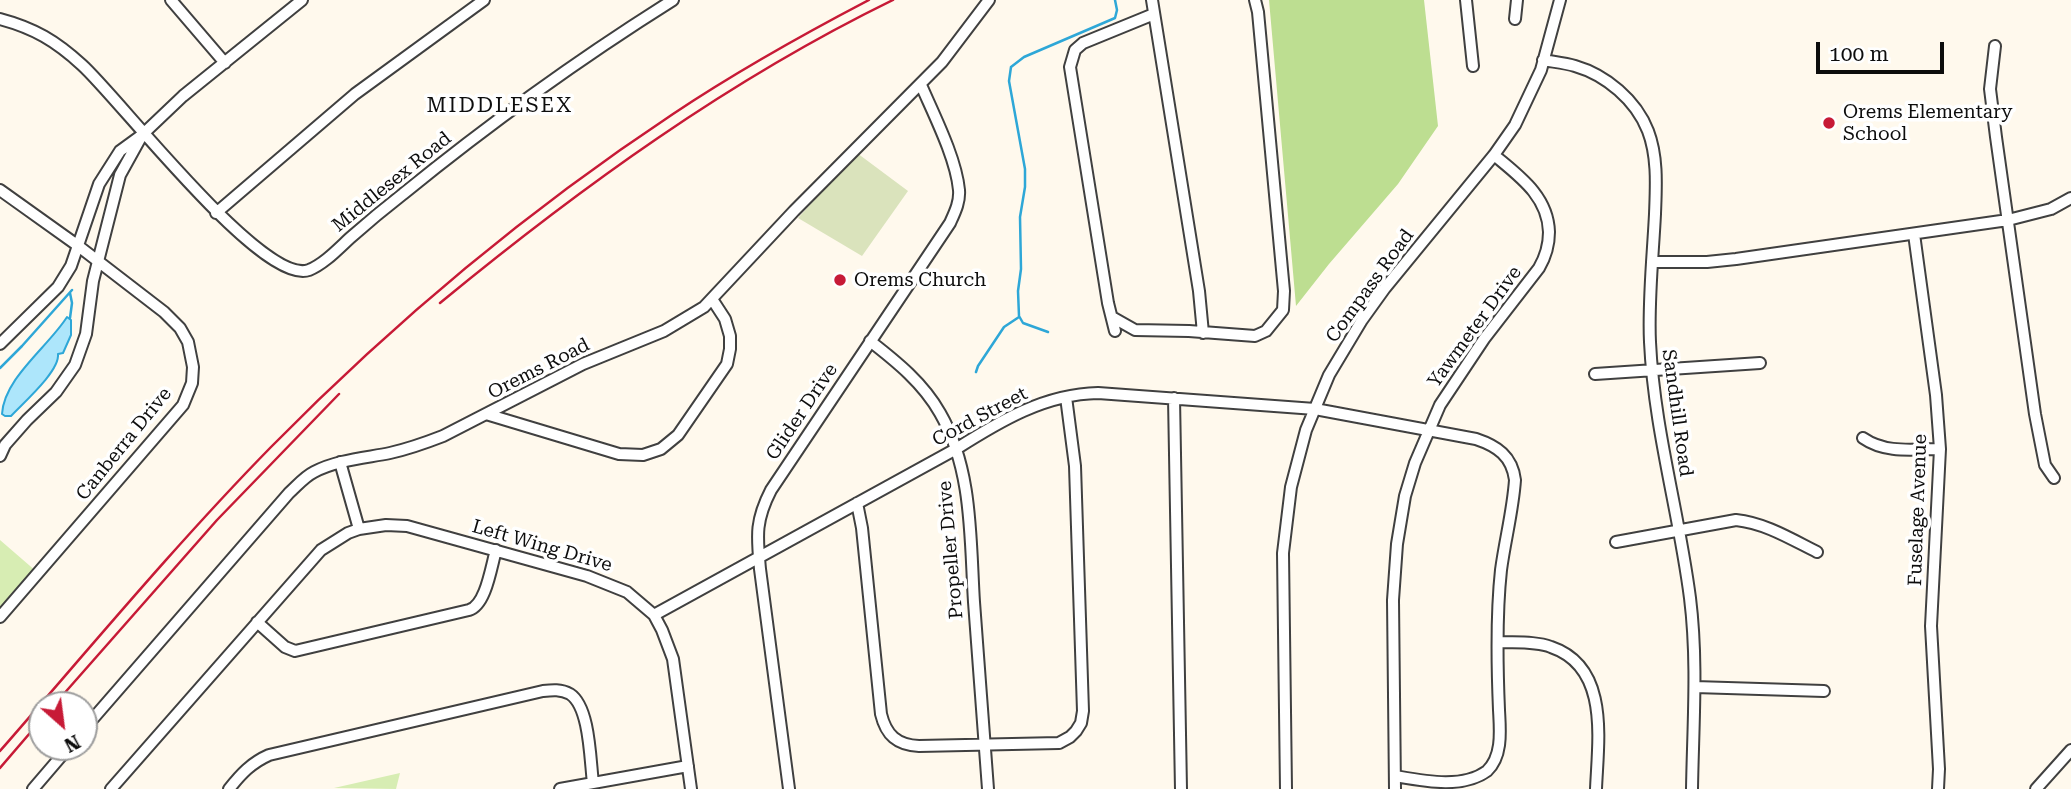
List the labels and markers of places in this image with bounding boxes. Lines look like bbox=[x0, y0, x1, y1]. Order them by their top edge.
place label: Orems Elementary School bbox=[1843, 101, 2012, 145]
marker: Orems Elementary School bbox=[1821, 115, 1837, 131]
place label: Orems Church bbox=[854, 269, 986, 291]
marker: Orems Church bbox=[832, 272, 848, 288]

